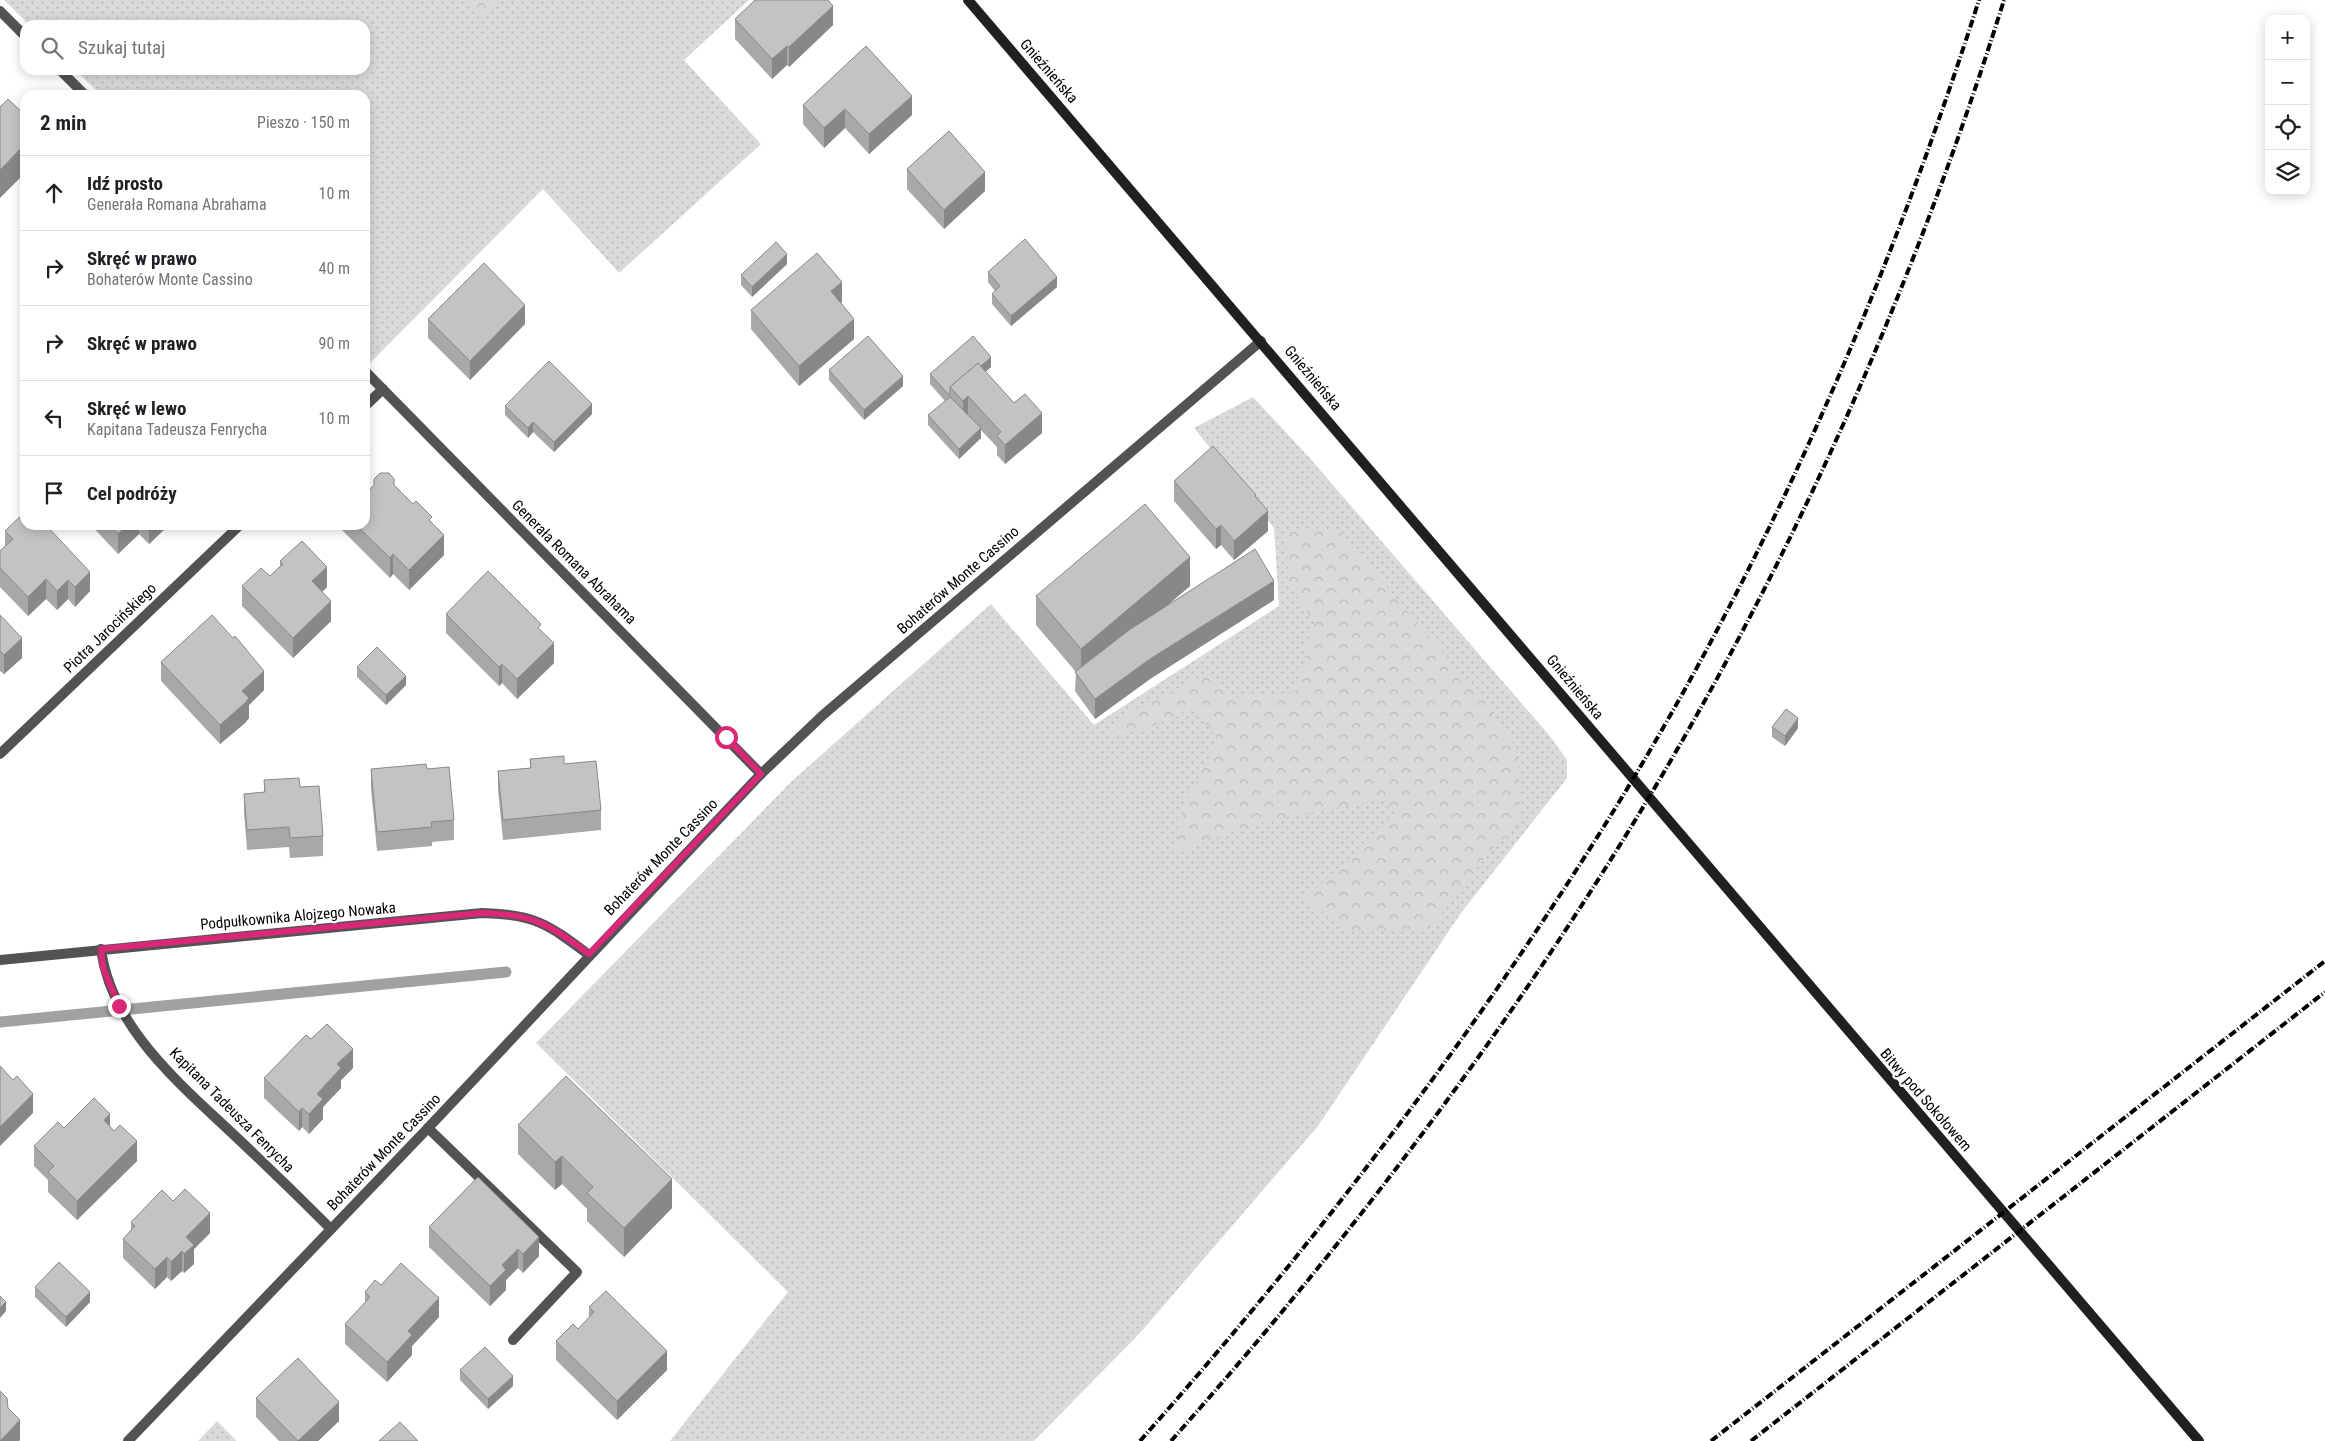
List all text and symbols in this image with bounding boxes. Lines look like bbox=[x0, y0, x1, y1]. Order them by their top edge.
map controls bbox=[2265, 15, 2310, 195]
button: + bbox=[2265, 15, 2310, 60]
search box bbox=[20, 20, 370, 75]
icon: search bbox=[38, 34, 66, 62]
street label: Gnieźnieńska bbox=[1016, 35, 1082, 107]
text: Szukaj tutaj bbox=[78, 36, 165, 59]
button: − bbox=[2265, 60, 2310, 105]
button: locate bbox=[2265, 105, 2310, 150]
text: 2 min bbox=[40, 111, 87, 135]
text: Pieszo · 150 m bbox=[257, 113, 350, 132]
button: layers bbox=[2265, 150, 2310, 195]
text: Idź prosto bbox=[87, 172, 163, 195]
icon: ahead bbox=[40, 179, 68, 207]
text: 10 m bbox=[318, 184, 350, 203]
text: Generała Romana Abrahama bbox=[87, 195, 267, 214]
text: Skręć w prawo bbox=[87, 247, 197, 270]
icon: right bbox=[40, 254, 68, 282]
text: 40 m bbox=[318, 259, 350, 278]
text: Bohaterów Monte Cassino bbox=[87, 270, 253, 289]
icon: right bbox=[40, 329, 68, 357]
text: Skręć w prawo bbox=[87, 332, 197, 355]
text: 90 m bbox=[318, 334, 350, 353]
street label: Gnieźnieńska bbox=[1281, 342, 1345, 414]
text: Skręć w lewo bbox=[87, 397, 186, 420]
icon: left bbox=[40, 404, 68, 432]
text: 10 m bbox=[318, 409, 350, 428]
text: Kapitana Tadeusza Fenrycha bbox=[87, 420, 267, 439]
icon: arrive bbox=[40, 479, 68, 507]
text: Cel podróży bbox=[87, 482, 177, 505]
street label: Generała Romana Abrahama bbox=[508, 496, 640, 628]
street label: Bohaterów Monte Cassino bbox=[893, 522, 1023, 638]
street label: Piotra Jarocińskiego bbox=[60, 579, 160, 677]
street label: Gnieźnieńska bbox=[1543, 651, 1607, 723]
route start bbox=[715, 726, 738, 749]
street label: Bohaterów Monte Cassino bbox=[601, 795, 721, 919]
street label: Podpułkownika Alojzego Nowaka bbox=[199, 898, 397, 934]
route end bbox=[108, 995, 131, 1018]
street label: Kapitana Tadeusza Fenrycha bbox=[166, 1044, 298, 1176]
street label: Bitwy pod Sokołowem bbox=[1876, 1045, 1976, 1155]
street label: Bohaterów Monte Cassino bbox=[324, 1090, 444, 1214]

